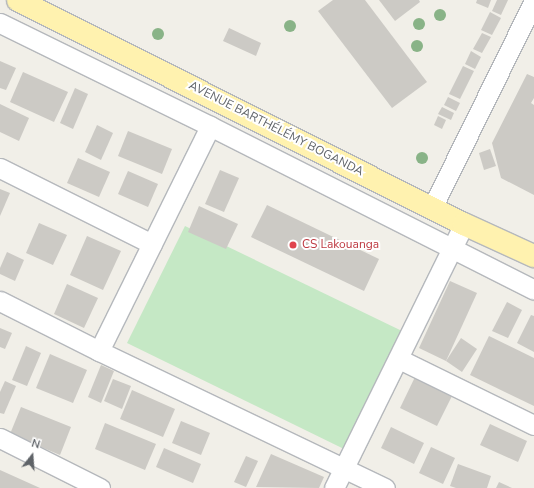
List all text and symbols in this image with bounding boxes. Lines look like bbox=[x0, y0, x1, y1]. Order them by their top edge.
street label: AVENUE BARTHÉLÉMY BOGANDA bbox=[186, 79, 366, 179]
place label: CS Lakouanga bbox=[302, 238, 379, 252]
marker: CS Lakouanga bbox=[287, 239, 299, 251]
north arrow bbox=[12, 436, 52, 476]
text: N bbox=[30, 436, 42, 452]

